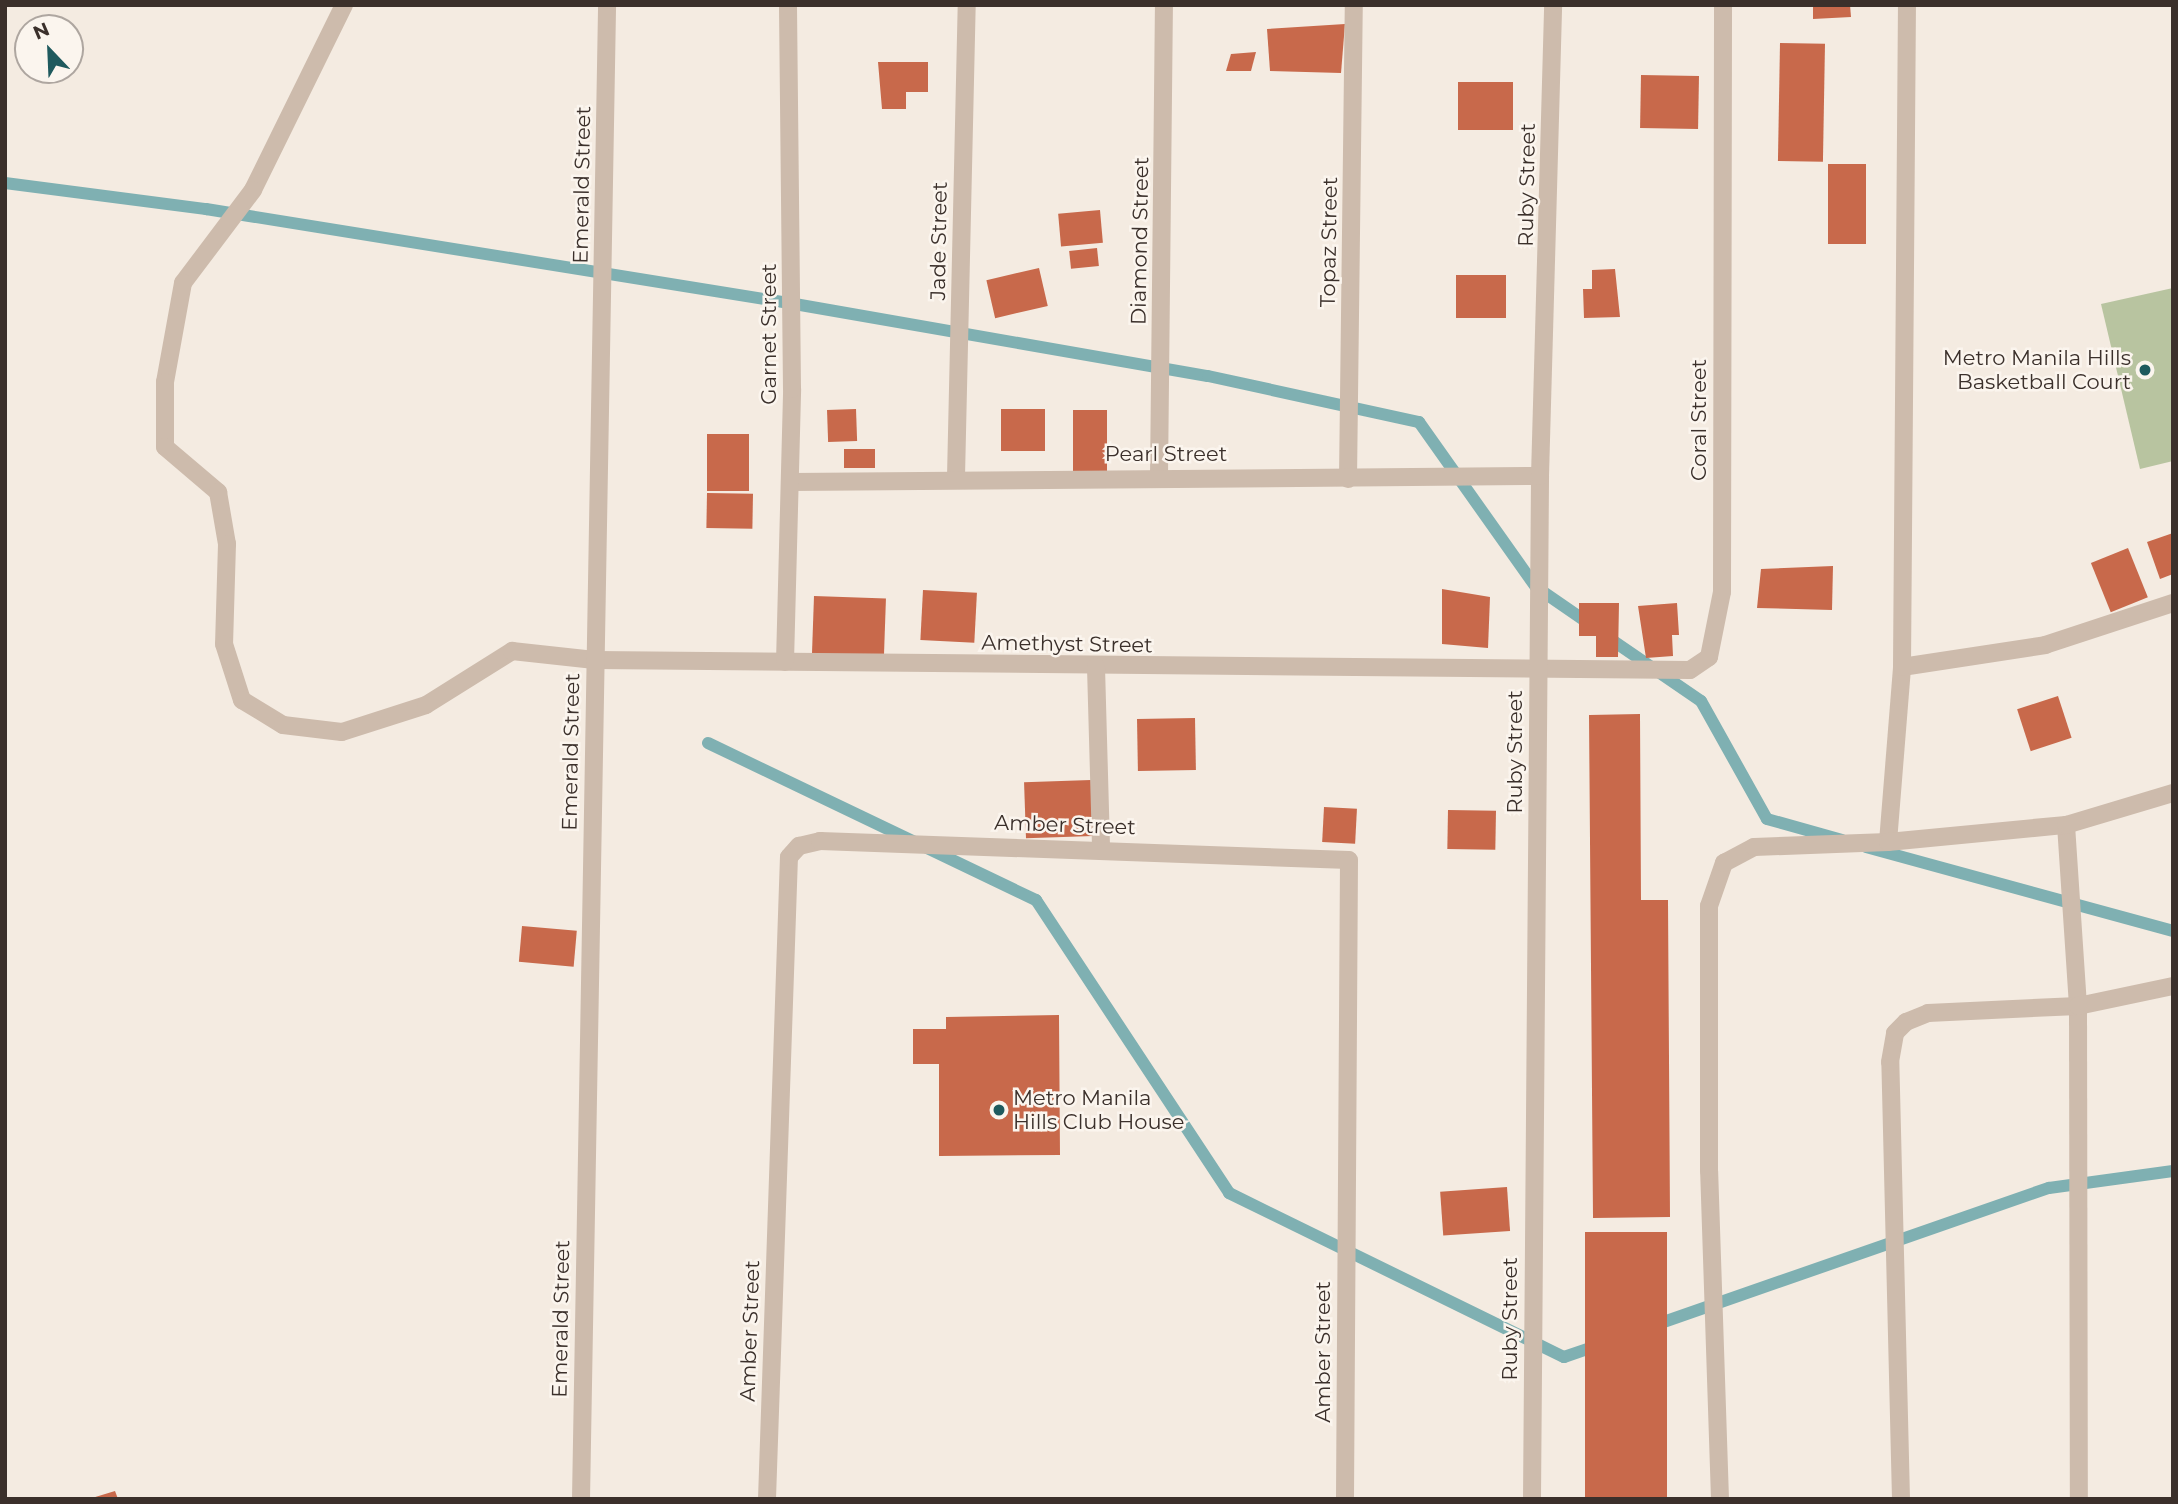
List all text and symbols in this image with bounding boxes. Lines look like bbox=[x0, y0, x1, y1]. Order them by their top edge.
north arrow bbox=[14, 14, 84, 84]
text: N bbox=[30, 17, 53, 45]
street label: Emerald Street bbox=[568, 106, 596, 264]
street label: Ruby Street bbox=[1513, 123, 1541, 247]
street label: Diamond Street bbox=[1126, 157, 1154, 325]
street label: Topaz Street bbox=[1315, 177, 1343, 307]
street label: Jade Street bbox=[925, 181, 953, 301]
street label: Garnet Street bbox=[756, 263, 782, 405]
place label: Metro Manila Hills Basketball Court bbox=[1943, 345, 2131, 395]
street label: Coral Street bbox=[1686, 359, 1712, 481]
marker: Metro Manila Hills Basketball Court bbox=[2137, 362, 2153, 378]
street label: Pearl Street bbox=[1105, 441, 1227, 467]
street label: Amethyst Street bbox=[981, 630, 1153, 658]
street label: Emerald Street bbox=[557, 673, 585, 831]
street label: Ruby Street bbox=[1502, 690, 1528, 814]
street label: Amber Street bbox=[994, 810, 1136, 840]
place label: Metro Manila Hills Club House bbox=[1013, 1085, 1184, 1135]
marker: Metro Manila Hills Club House bbox=[991, 1102, 1007, 1118]
street label: Emerald Street bbox=[547, 1240, 575, 1398]
street label: Ruby Street bbox=[1497, 1257, 1523, 1381]
street label: Amber Street bbox=[735, 1260, 765, 1402]
street label: Amber Street bbox=[1310, 1281, 1336, 1423]

